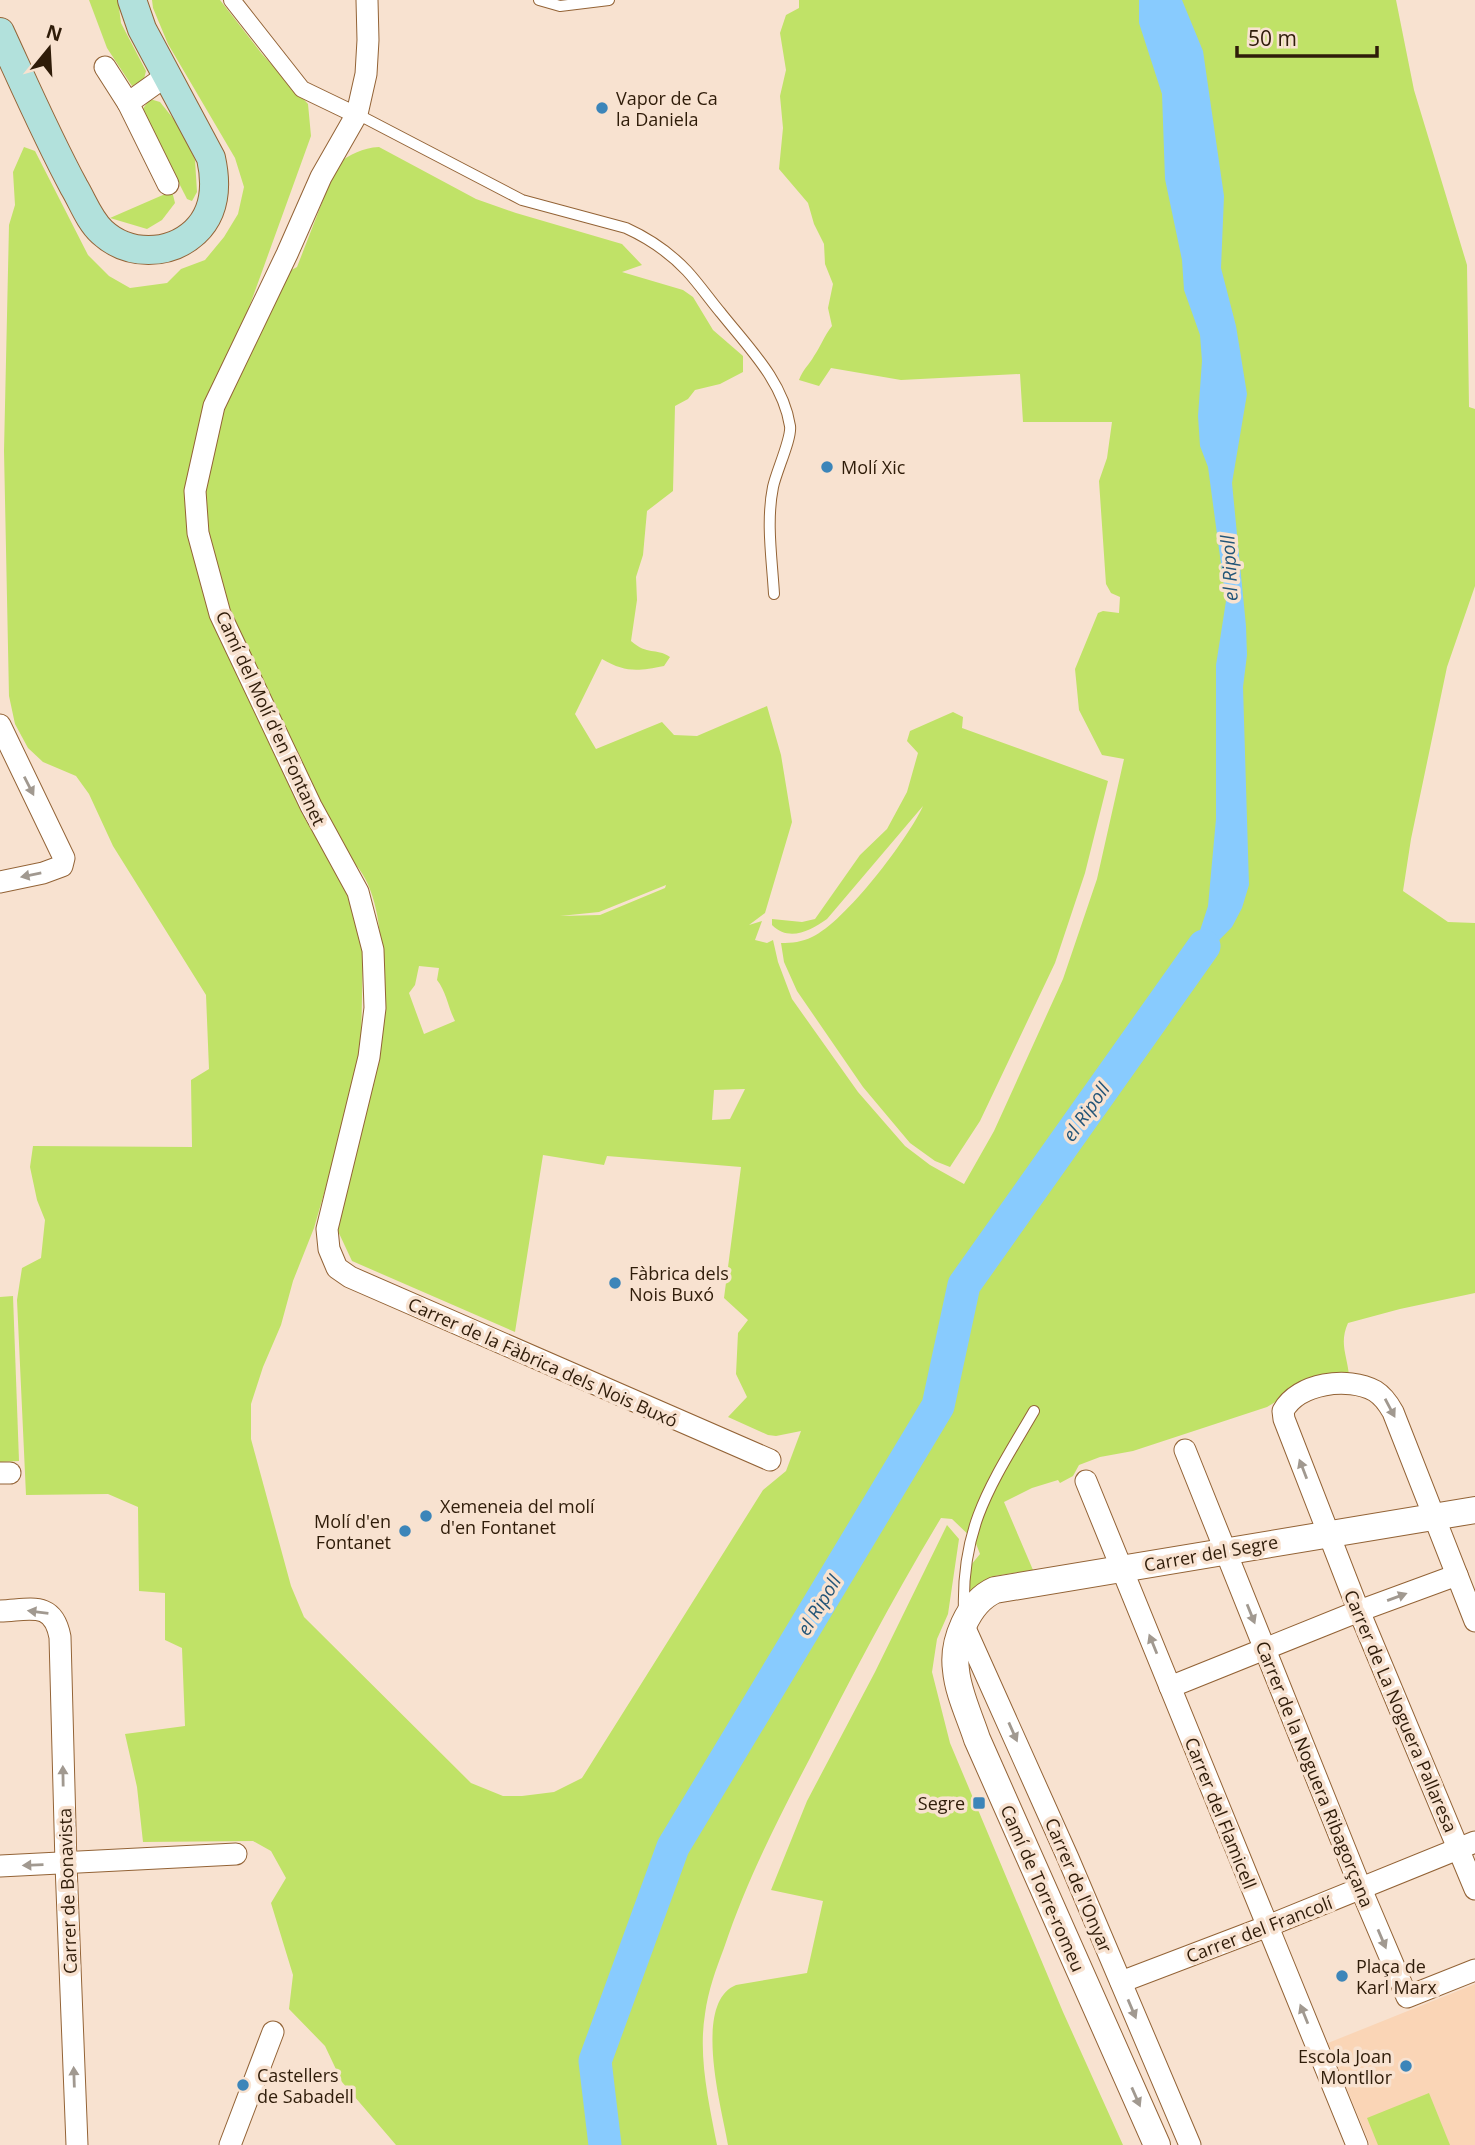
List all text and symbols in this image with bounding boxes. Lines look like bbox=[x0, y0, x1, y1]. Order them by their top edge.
north arrow bbox=[14, 14, 84, 84]
scale bar bbox=[1237, 14, 1377, 58]
text: N bbox=[43, 18, 66, 48]
text: 50 m bbox=[1248, 24, 1297, 52]
place label: Vapor de Ca la Daniela bbox=[616, 86, 718, 131]
marker: Vapor de Ca la Daniela bbox=[594, 100, 610, 116]
place label: Molí Xic bbox=[841, 455, 906, 479]
marker: Molí Xic bbox=[819, 459, 835, 475]
water label: el Ripoll bbox=[1214, 533, 1244, 602]
street label: Camí del Molí d'en Fontanet bbox=[211, 607, 331, 829]
one-way arrow bbox=[24, 776, 35, 796]
one-way arrow bbox=[20, 870, 42, 881]
water label: el Ripoll bbox=[1056, 1076, 1116, 1147]
place label: Fàbrica dels Nois Buxó bbox=[629, 1261, 729, 1306]
marker: Fàbrica dels Nois Buxó bbox=[607, 1275, 623, 1291]
street label: Carrer de la Fàbrica dels Nois Buxó bbox=[404, 1292, 682, 1432]
one-way arrow bbox=[1383, 1399, 1395, 1419]
one-way arrow bbox=[1297, 1459, 1308, 1480]
place label: Xemeneia del molí d'en Fontanet bbox=[440, 1494, 595, 1539]
marker: Xemeneia del molí d'en Fontanet bbox=[418, 1508, 434, 1524]
place label: Molí d'en Fontanet bbox=[314, 1509, 391, 1554]
marker: Molí d'en Fontanet bbox=[397, 1523, 413, 1539]
street label: Carrer del Segre bbox=[1142, 1529, 1280, 1577]
water label: el Ripoll bbox=[791, 1569, 848, 1640]
street label: Carrer de La Noguera Pallaresa bbox=[1339, 1586, 1463, 1836]
one-way arrow bbox=[1387, 1591, 1408, 1602]
one-way arrow bbox=[1246, 1604, 1257, 1625]
one-way arrow bbox=[27, 1606, 49, 1617]
one-way arrow bbox=[1147, 1634, 1158, 1655]
street label: Carrer de la Noguera Ribagorçana bbox=[1251, 1637, 1379, 1911]
one-way arrow bbox=[1008, 1722, 1019, 1743]
street label: Carrer del Flamicell bbox=[1180, 1734, 1262, 1892]
one-way arrow bbox=[58, 1765, 69, 1787]
place label: Segre bbox=[918, 1791, 965, 1815]
marker: Segre bbox=[971, 1795, 987, 1811]
street label: Camí de Torre-romeu bbox=[995, 1801, 1091, 1975]
street label: Carrer de Bonavista bbox=[52, 1808, 82, 1974]
street label: Carrer de l'Onyar bbox=[1040, 1814, 1118, 1957]
one-way arrow bbox=[22, 1859, 44, 1870]
street label: Carrer del Francolí bbox=[1182, 1890, 1336, 1968]
one-way arrow bbox=[1377, 1928, 1388, 1949]
place label: Plaça de Karl Marx bbox=[1356, 1954, 1437, 1999]
marker: Plaça de Karl Marx bbox=[1334, 1968, 1350, 1984]
one-way arrow bbox=[1127, 1998, 1138, 2019]
one-way arrow bbox=[1298, 2003, 1309, 2024]
place label: Escola Joan Montllor bbox=[1298, 2044, 1393, 2089]
marker: Escola Joan Montllor bbox=[1398, 2058, 1414, 2074]
place label: Castellers de Sabadell bbox=[257, 2063, 354, 2108]
one-way arrow bbox=[69, 2066, 80, 2088]
marker: Castellers de Sabadell bbox=[235, 2077, 251, 2093]
one-way arrow bbox=[1131, 2086, 1142, 2107]

